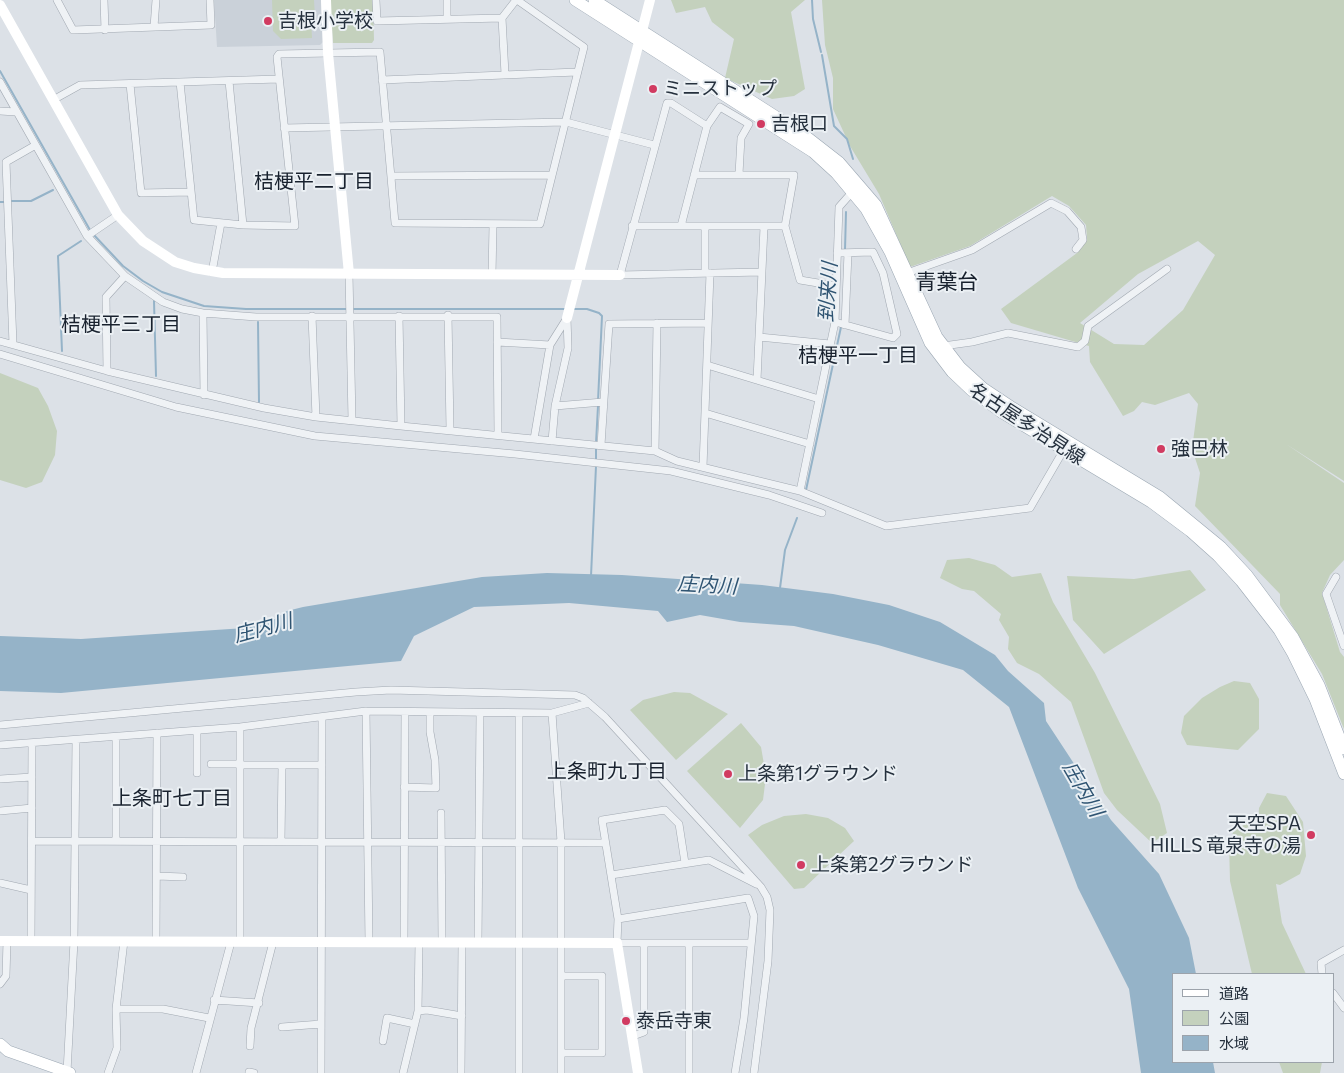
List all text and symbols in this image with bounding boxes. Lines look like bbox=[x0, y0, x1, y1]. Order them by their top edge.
place label: 吉根小学校 bbox=[278, 10, 373, 32]
marker: 吉根小学校 bbox=[262, 15, 274, 27]
place label: ミニストップ bbox=[663, 78, 777, 100]
marker: ミニストップ bbox=[647, 83, 659, 95]
place label: 吉根口 bbox=[771, 113, 828, 135]
marker: 吉根口 bbox=[755, 118, 767, 130]
district label: 桔梗平二丁目 bbox=[254, 169, 374, 193]
water label: 到来川 bbox=[814, 261, 842, 323]
district label: 青葉台 bbox=[916, 269, 978, 295]
district label: 桔梗平三丁目 bbox=[61, 312, 181, 336]
district label: 桔梗平一丁目 bbox=[798, 343, 918, 367]
street label: 名古屋多治見線 bbox=[965, 378, 1089, 470]
place label: 強巴林 bbox=[1171, 438, 1228, 460]
marker: 強巴林 bbox=[1155, 443, 1167, 455]
water label: 庄内川 bbox=[676, 571, 738, 599]
water label: 庄内川 bbox=[231, 609, 295, 647]
water label: 庄内川 bbox=[1058, 757, 1108, 821]
district label: 上条町九丁目 bbox=[547, 759, 667, 783]
place label: 上条第1グラウンド bbox=[738, 763, 898, 785]
marker: 上条第1グラウンド bbox=[722, 768, 734, 780]
district label: 上条町七丁目 bbox=[112, 786, 232, 810]
place label: 天空SPA HILLS 竜泉寺の湯 bbox=[1150, 813, 1301, 857]
marker: 天空SPA HILLS 竜泉寺の湯 bbox=[1305, 829, 1317, 841]
place label: 上条第2グラウンド bbox=[811, 854, 974, 876]
marker: 上条第2グラウンド bbox=[795, 859, 807, 871]
legend bbox=[1172, 973, 1334, 1063]
text: 道路 bbox=[1219, 984, 1249, 1002]
text: 公園 bbox=[1219, 1009, 1249, 1027]
place label: 泰岳寺東 bbox=[636, 1010, 712, 1032]
marker: 泰岳寺東 bbox=[620, 1015, 632, 1027]
text: 水域 bbox=[1219, 1034, 1249, 1052]

